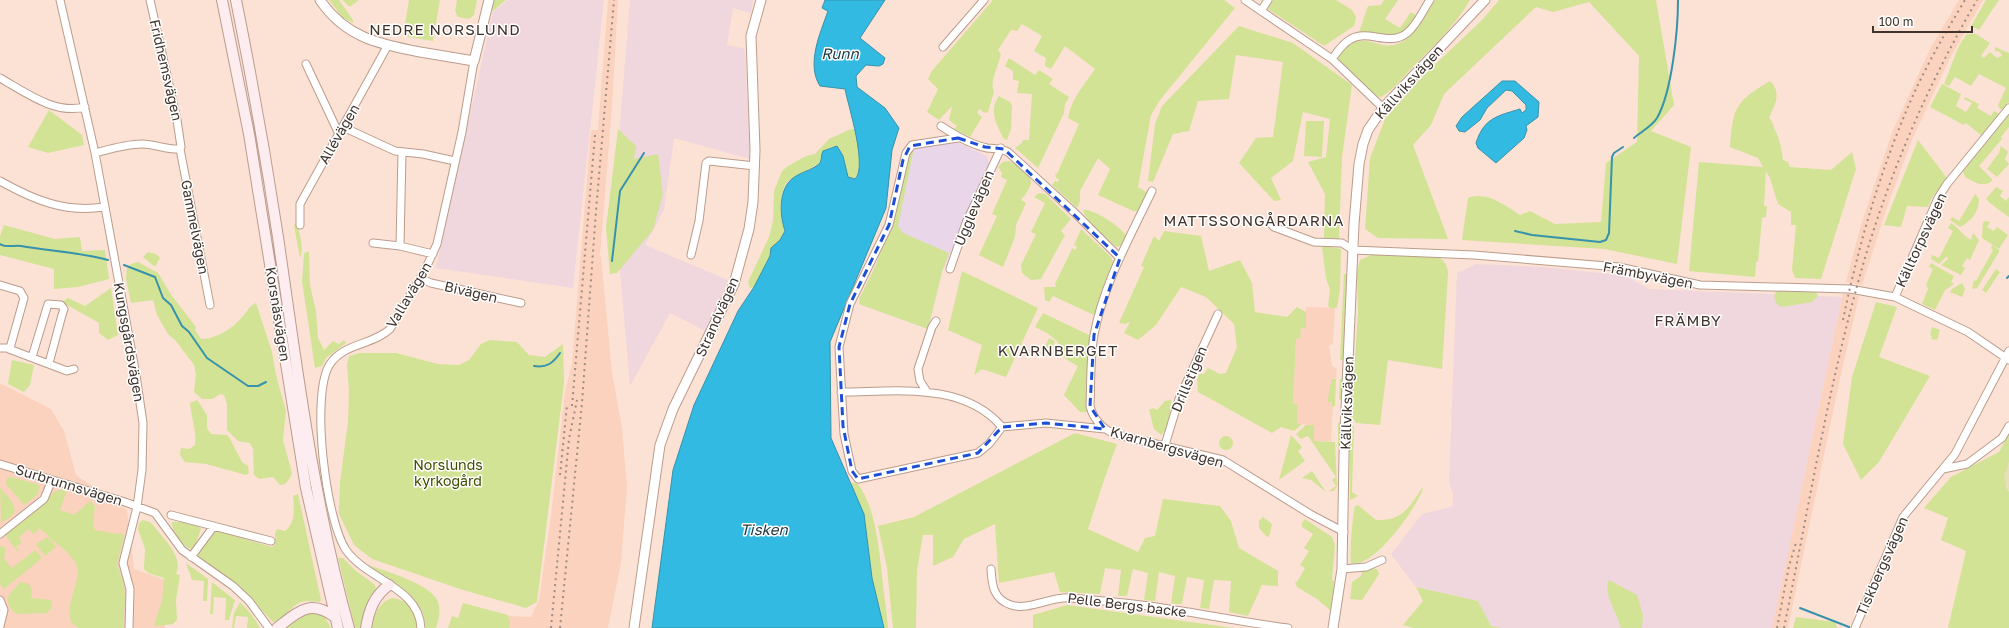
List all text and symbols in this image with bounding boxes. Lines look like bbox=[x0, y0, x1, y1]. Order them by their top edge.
scale bar bbox=[1873, 8, 1972, 34]
text: 100 m bbox=[1879, 14, 1913, 29]
street label: Fridhemsvägen bbox=[147, 18, 186, 122]
district label: NEDRE NORSLUND bbox=[369, 20, 521, 38]
street label: Källviksvägen bbox=[1371, 41, 1446, 122]
water label: Runn bbox=[821, 44, 859, 62]
street label: Allévägen bbox=[315, 101, 363, 167]
street label: Ugglevägen bbox=[950, 167, 997, 248]
street label: Gammelvägen bbox=[178, 178, 213, 275]
street label: Källtorpsvägen bbox=[1891, 190, 1950, 290]
district label: MATTSSONGÅRDARNA bbox=[1164, 211, 1344, 229]
street label: Främbyvägen bbox=[1602, 257, 1695, 292]
street label: Vallavägen bbox=[382, 259, 435, 331]
street label: Korsnäsvägen bbox=[263, 265, 294, 362]
street label: Strandvägen bbox=[691, 274, 742, 359]
street label: Bivägen bbox=[443, 277, 499, 306]
street label: Kungsgårdsvägen bbox=[111, 281, 148, 403]
district label: FRÄMBY bbox=[1654, 311, 1722, 329]
district label: KVARNBERGET bbox=[998, 341, 1118, 359]
street label: Drillstigen bbox=[1167, 343, 1210, 414]
street label: Källviksvägen bbox=[1336, 356, 1357, 450]
street label: Kvarnbergsvägen bbox=[1108, 422, 1226, 471]
park label: Norslunds kyrkogård bbox=[413, 456, 483, 489]
street label: Surbrunnsvägen bbox=[14, 460, 125, 509]
street label: Tiskbergsvägen bbox=[1852, 514, 1911, 618]
water label: Tisken bbox=[740, 520, 788, 538]
street label: Pelle Bergs backe bbox=[1067, 589, 1188, 620]

